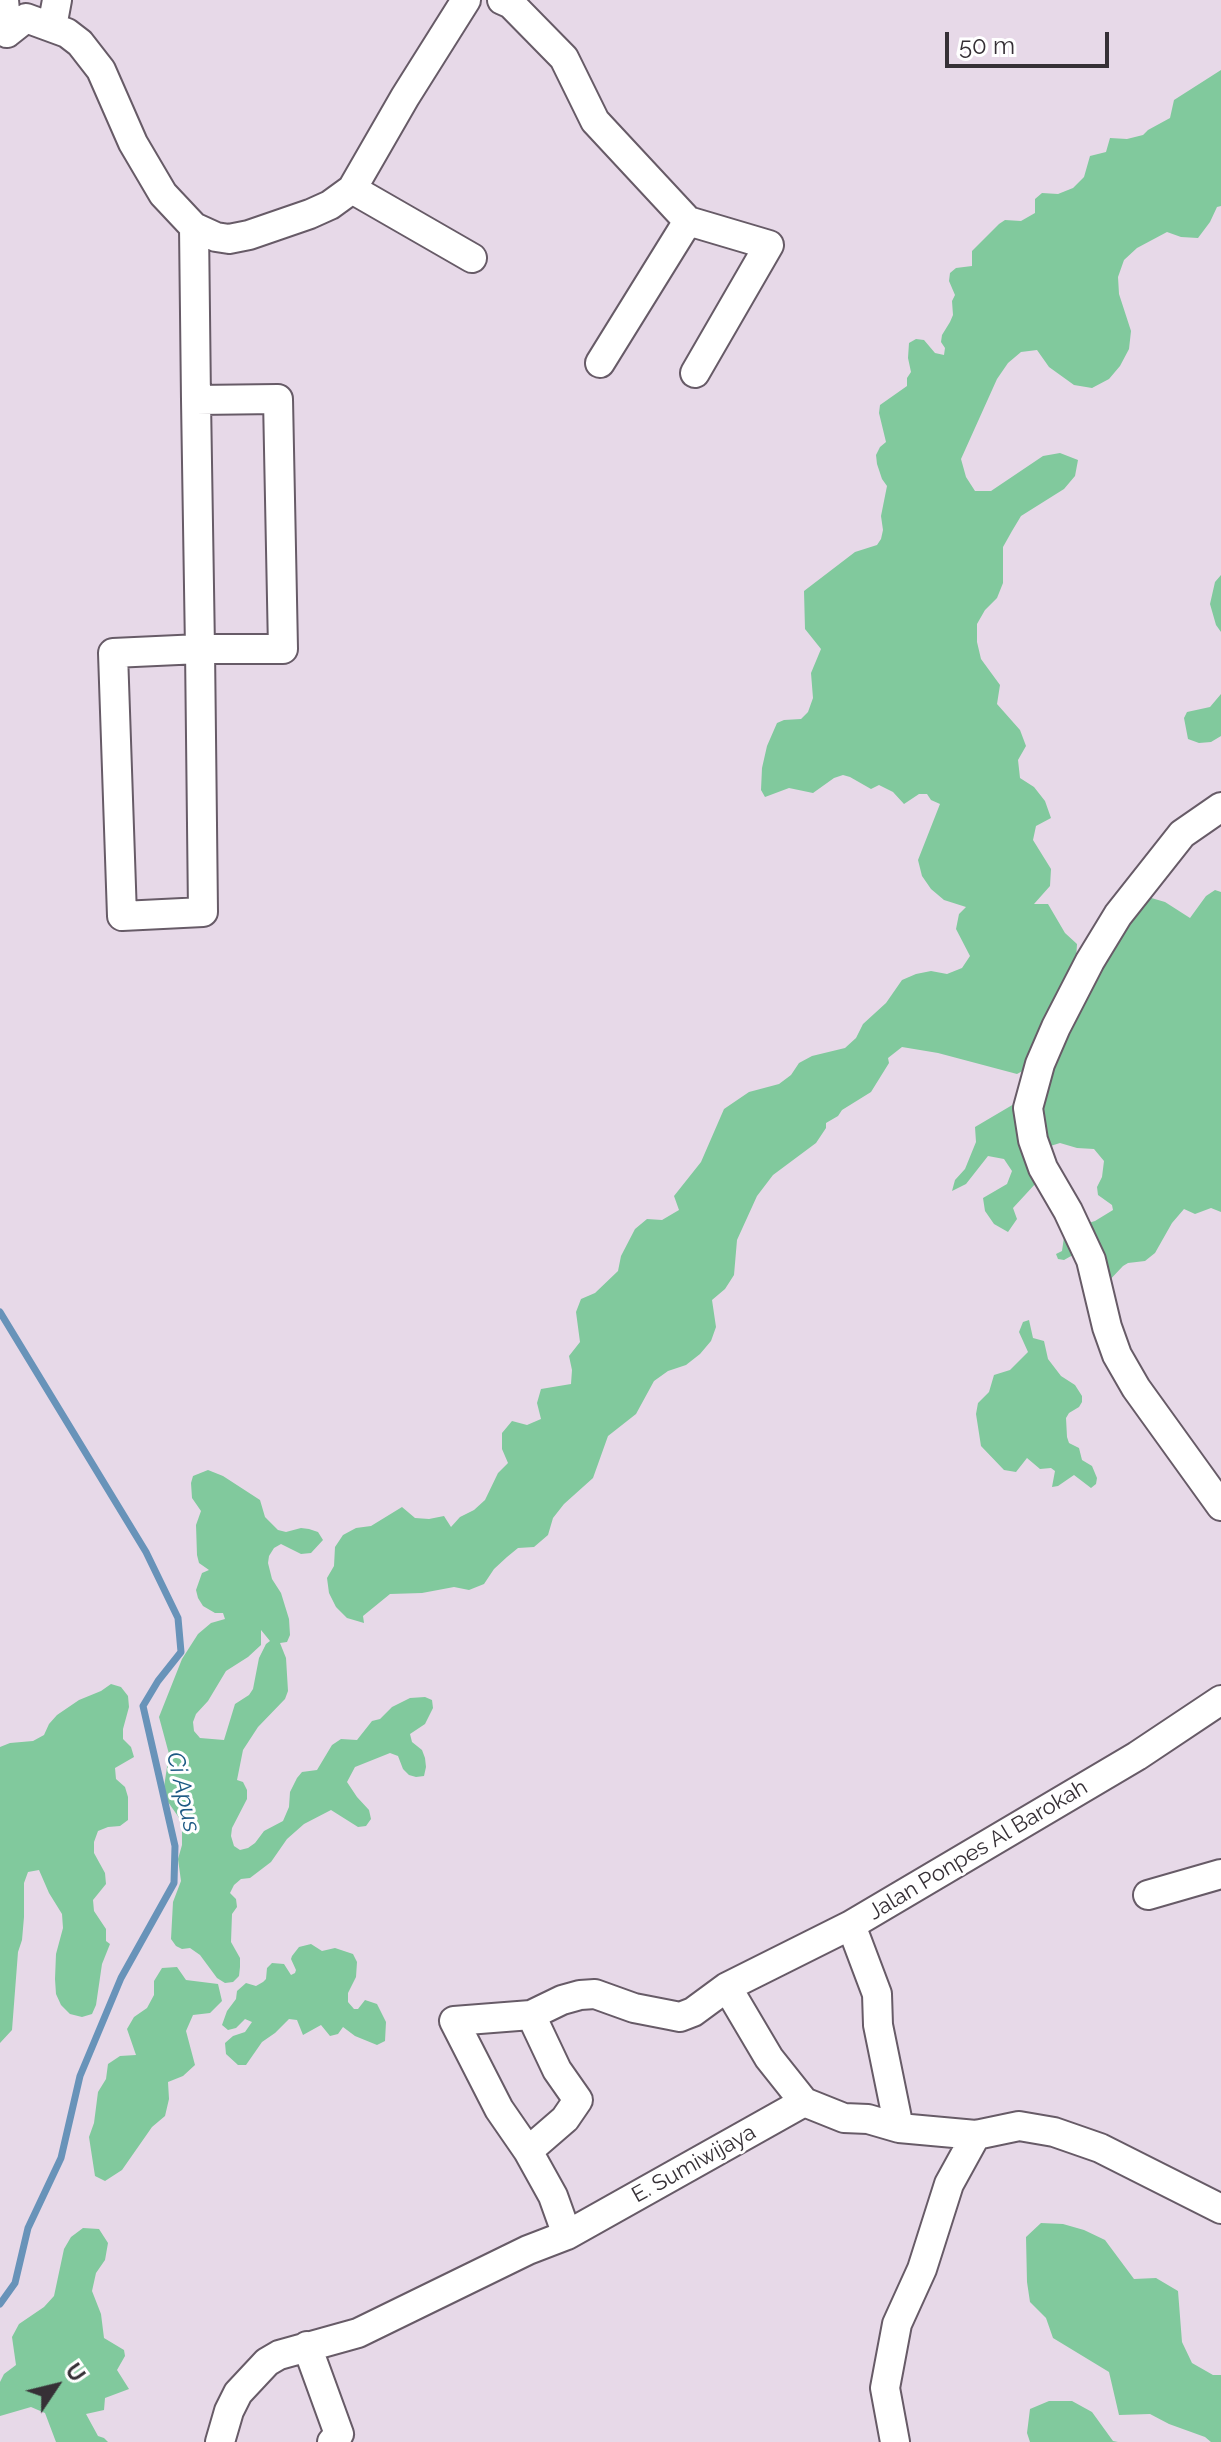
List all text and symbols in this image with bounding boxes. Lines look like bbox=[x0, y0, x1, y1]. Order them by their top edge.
scale bar bbox=[949, 16, 1113, 66]
text: 50 m bbox=[959, 31, 1015, 60]
water label: Ci Apus bbox=[160, 1749, 206, 1835]
street label: Jalan Ponpes Al Barokah bbox=[864, 1774, 1092, 1926]
street label: E. Sumiwijaya bbox=[627, 2119, 761, 2209]
north arrow bbox=[16, 2346, 96, 2426]
text: U bbox=[60, 2358, 91, 2386]

